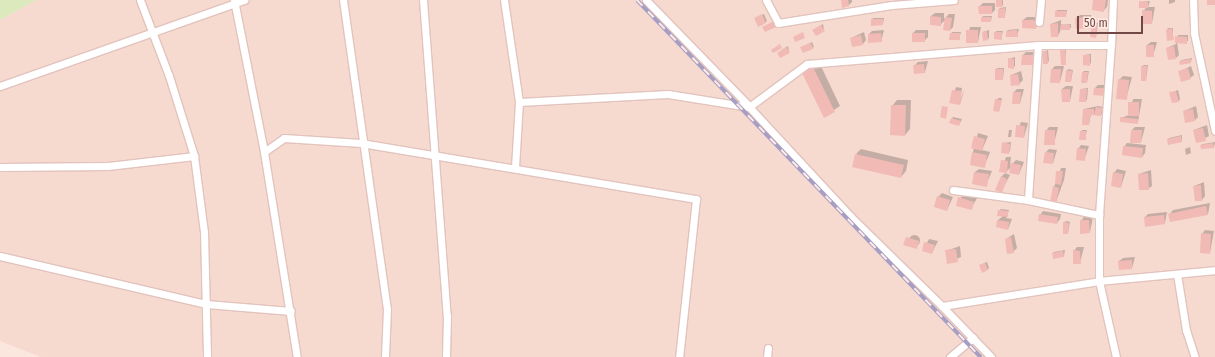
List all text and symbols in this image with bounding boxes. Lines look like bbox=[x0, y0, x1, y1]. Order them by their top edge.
scale bar bbox=[1079, 8, 1145, 34]
text: 50 m bbox=[1084, 16, 1108, 30]

